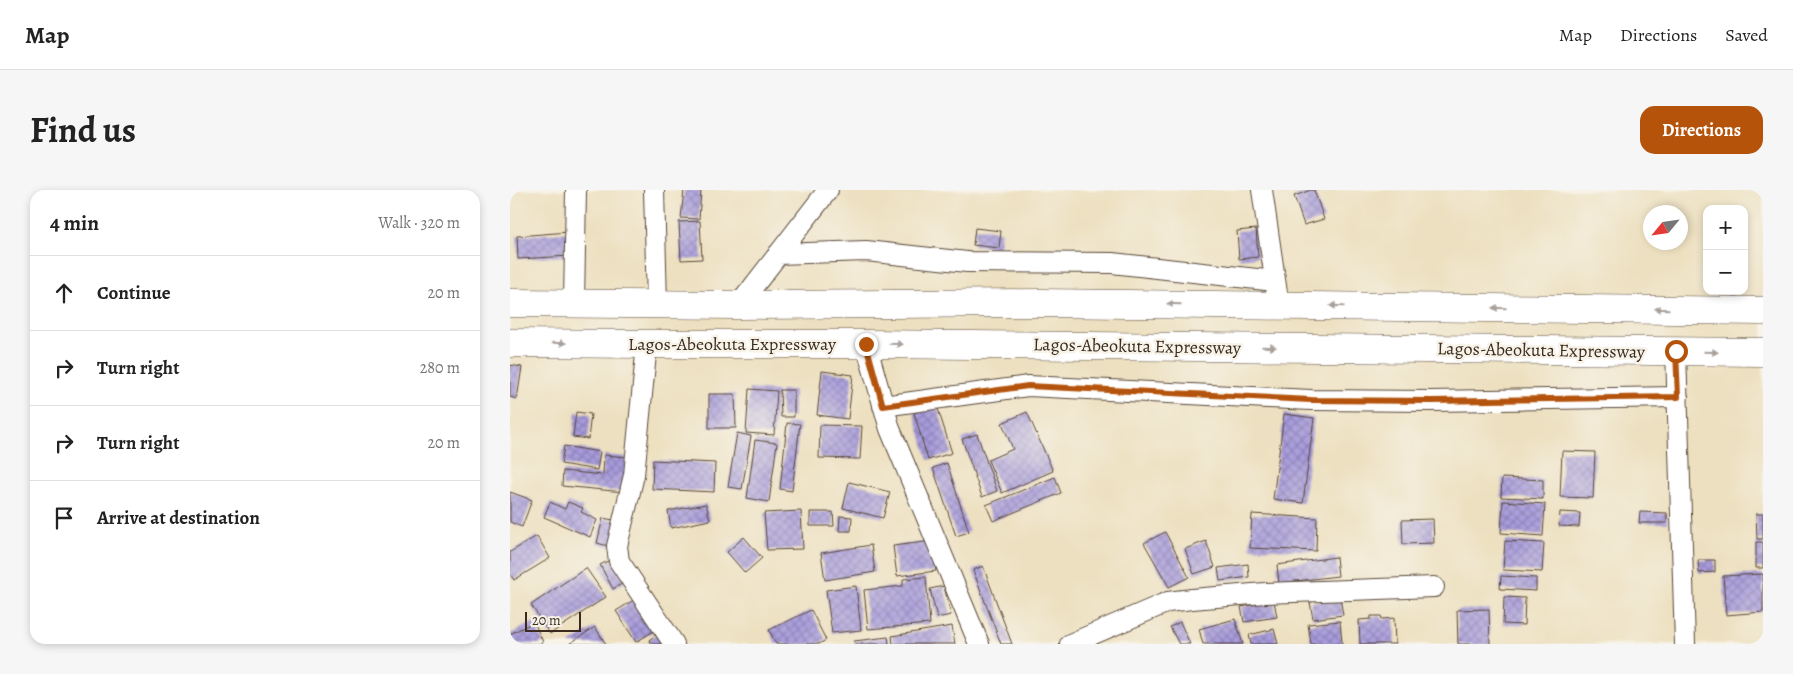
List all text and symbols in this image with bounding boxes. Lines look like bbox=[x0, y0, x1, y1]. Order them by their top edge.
text: Map bbox=[25, 19, 69, 51]
text: Map bbox=[1559, 23, 1592, 47]
text: Directions bbox=[1620, 23, 1697, 47]
text: Saved bbox=[1725, 23, 1768, 47]
text: Find us bbox=[30, 106, 136, 154]
button: Directions bbox=[1640, 106, 1763, 154]
north arrow bbox=[1643, 205, 1688, 250]
map controls bbox=[1703, 205, 1748, 295]
button: + bbox=[1703, 205, 1748, 250]
text: 4 min bbox=[50, 209, 99, 237]
text: Walk · 320 m bbox=[378, 212, 460, 234]
button: − bbox=[1703, 250, 1748, 295]
icon: ahead bbox=[50, 279, 78, 307]
text: Continue bbox=[97, 280, 171, 306]
text: 20 m bbox=[427, 282, 460, 304]
one-way arrow bbox=[1166, 300, 1182, 308]
one-way arrow bbox=[1329, 302, 1345, 310]
one-way arrow bbox=[1491, 304, 1507, 312]
one-way arrow bbox=[1654, 305, 1670, 313]
street label: Lagos-Abeokuta Expressway bbox=[628, 332, 837, 356]
street label: Lagos-Abeokuta Expressway bbox=[1033, 332, 1242, 360]
route end bbox=[855, 333, 878, 356]
street label: Lagos-Abeokuta Expressway bbox=[1437, 336, 1646, 364]
one-way arrow bbox=[551, 339, 567, 347]
one-way arrow bbox=[888, 340, 904, 348]
route start bbox=[1665, 340, 1688, 363]
one-way arrow bbox=[1261, 343, 1277, 351]
one-way arrow bbox=[1703, 348, 1719, 356]
icon: right bbox=[50, 354, 78, 382]
text: Turn right bbox=[97, 355, 179, 381]
text: 280 m bbox=[420, 357, 460, 379]
icon: right bbox=[50, 429, 78, 457]
text: Turn right bbox=[97, 430, 179, 456]
text: 20 m bbox=[427, 432, 460, 454]
icon: arrive bbox=[50, 504, 78, 532]
text: Arrive at destination bbox=[97, 505, 260, 531]
scale bar bbox=[525, 609, 581, 632]
text: 20 m bbox=[532, 611, 561, 630]

